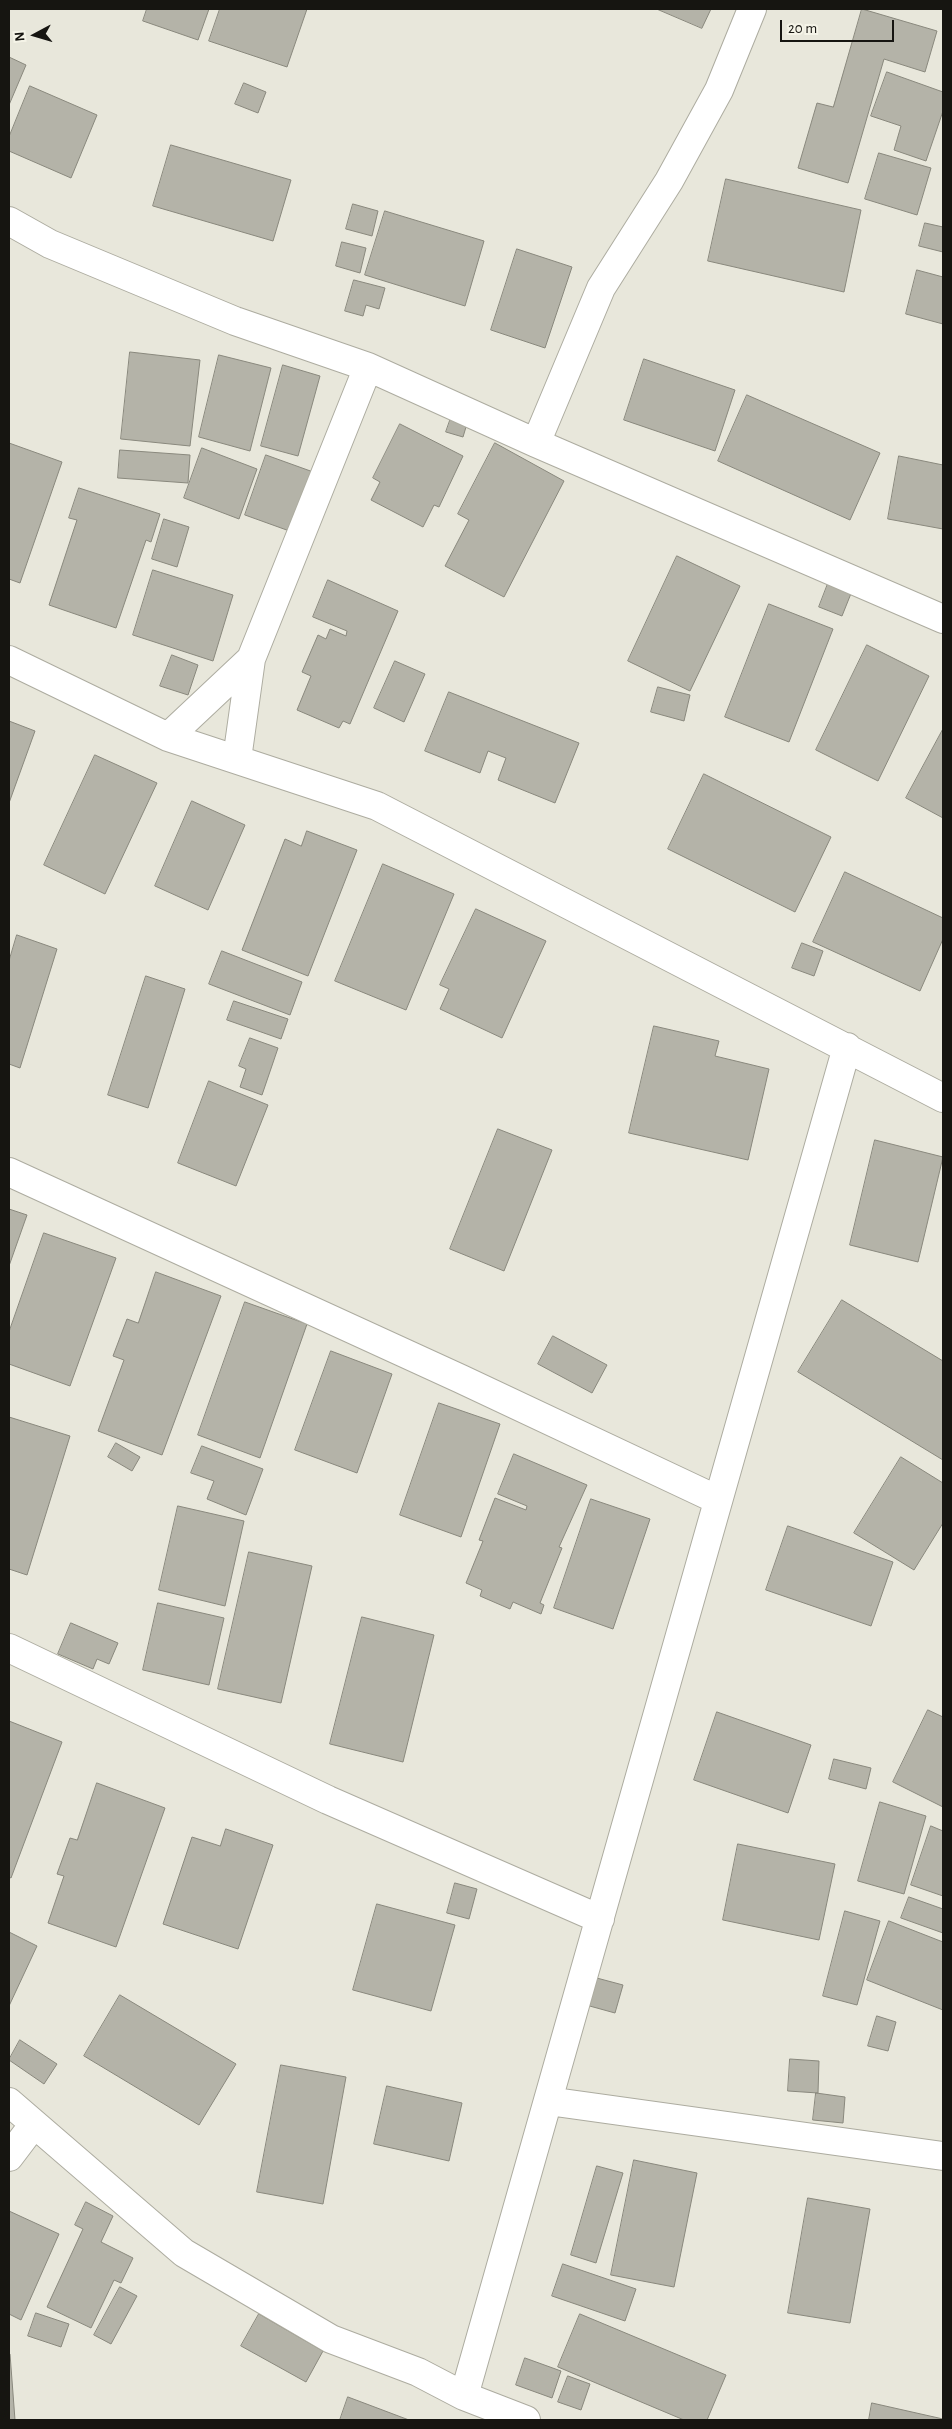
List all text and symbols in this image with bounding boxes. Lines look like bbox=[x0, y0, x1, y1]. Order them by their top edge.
north arrow bbox=[10, 10, 60, 60]
scale bar bbox=[782, 10, 896, 42]
text: 20 m bbox=[788, 21, 817, 36]
text: N bbox=[13, 31, 28, 42]

